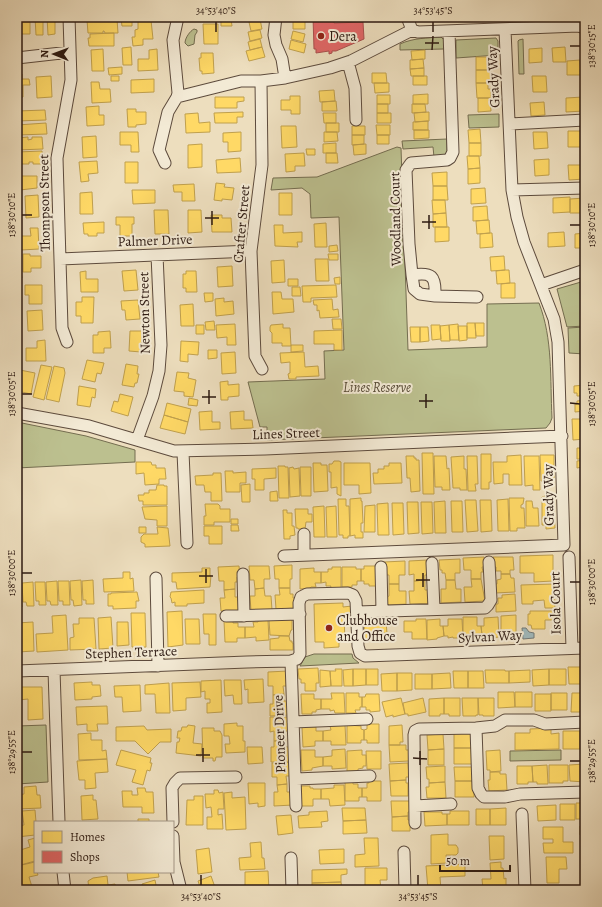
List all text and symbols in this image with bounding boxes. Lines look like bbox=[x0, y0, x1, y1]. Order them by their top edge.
text: 34°53'40"S bbox=[196, 4, 236, 17]
text: 34°53'45"S bbox=[413, 4, 453, 17]
text: 138°30'15"E bbox=[585, 24, 598, 68]
place label: Dera bbox=[329, 27, 357, 46]
marker: Dera bbox=[316, 31, 326, 41]
north arrow bbox=[34, 34, 74, 74]
street label: Grady Way bbox=[482, 45, 505, 108]
text: N bbox=[37, 50, 52, 58]
street label: Thompson Street bbox=[34, 154, 55, 252]
street label: Woodland Court bbox=[385, 171, 406, 267]
street label: Crafter Street bbox=[229, 184, 254, 264]
text: 138°30'10"E bbox=[5, 193, 18, 237]
text: 138°30'10"E bbox=[585, 203, 598, 247]
street label: Palmer Drive bbox=[117, 230, 193, 251]
street label: Newton Street bbox=[134, 271, 155, 354]
text: 138°30'05"E bbox=[5, 371, 18, 417]
park label: Lines Reserve bbox=[343, 378, 411, 397]
text: 138°30'05"E bbox=[585, 381, 598, 427]
street label: Lines Street bbox=[252, 423, 321, 444]
street label: Grady Way bbox=[538, 463, 559, 526]
text: 138°30'00"E bbox=[5, 550, 18, 596]
text: 138°30'00"E bbox=[585, 559, 598, 605]
street label: Isola Court bbox=[545, 571, 566, 635]
place label: Clubhouse and Office bbox=[337, 611, 398, 646]
marker: Clubhouse and Office bbox=[324, 623, 334, 633]
street label: Sylvan Way bbox=[457, 625, 523, 648]
street label: Stephen Terrace bbox=[85, 641, 177, 664]
street label: Pioneer Drive bbox=[269, 695, 290, 773]
text: 138°29'55"E bbox=[5, 730, 18, 774]
text: 138°29'55"E bbox=[585, 739, 598, 783]
legend bbox=[34, 821, 174, 873]
text: Homes bbox=[70, 829, 105, 845]
scale bar bbox=[440, 847, 510, 873]
text: Shops bbox=[70, 849, 100, 865]
text: 50 m bbox=[446, 853, 470, 869]
text: 34°53'40"S bbox=[181, 890, 221, 903]
text: 34°53'45"S bbox=[398, 890, 438, 903]

